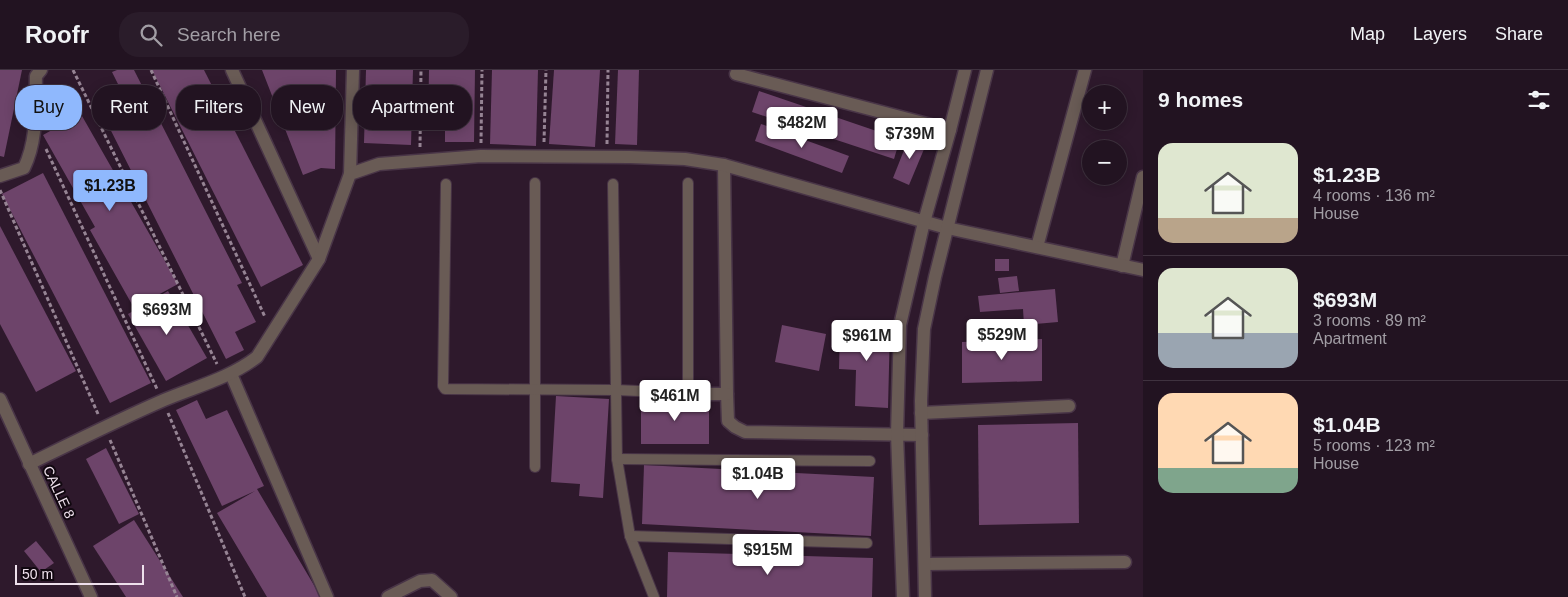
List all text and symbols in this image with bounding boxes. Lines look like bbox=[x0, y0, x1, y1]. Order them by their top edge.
search box bbox=[119, 12, 469, 57]
text: Roofr bbox=[25, 21, 89, 48]
icon: search bbox=[137, 21, 165, 49]
text: Search here bbox=[177, 24, 281, 45]
text: Map bbox=[1350, 24, 1385, 44]
text: Layers bbox=[1413, 24, 1467, 44]
text: Share bbox=[1495, 24, 1543, 44]
chip: Buy bbox=[15, 85, 82, 130]
chip: Rent bbox=[92, 85, 166, 130]
chip: Filters bbox=[176, 85, 261, 130]
chip: New bbox=[271, 85, 343, 130]
chip: Apartment bbox=[353, 85, 472, 130]
map controls bbox=[1082, 85, 1127, 185]
button: + bbox=[1082, 85, 1127, 130]
icon: filters bbox=[1525, 86, 1553, 114]
text: 9 homes bbox=[1158, 88, 1243, 111]
pin: $482M bbox=[767, 106, 837, 149]
text: $482M bbox=[778, 114, 826, 131]
pin: $739M bbox=[875, 118, 945, 160]
text: $739M bbox=[886, 125, 934, 142]
button: − bbox=[1082, 140, 1127, 185]
icon: home bbox=[1198, 163, 1258, 223]
text: $1.23B bbox=[1313, 163, 1381, 186]
pin: $1.23B bbox=[69, 170, 151, 212]
text: $1.23B bbox=[84, 177, 136, 194]
text: 4 rooms · 136 m² bbox=[1313, 187, 1435, 204]
text: House bbox=[1313, 205, 1359, 222]
icon: home bbox=[1198, 288, 1258, 348]
text: $693M bbox=[1313, 288, 1377, 311]
pin: $693M bbox=[132, 294, 202, 336]
text: $693M bbox=[143, 301, 191, 318]
text: 3 rooms · 89 m² bbox=[1313, 312, 1426, 329]
pin: $529M bbox=[967, 318, 1037, 361]
pin: $961M bbox=[832, 320, 902, 362]
text: $529M bbox=[978, 326, 1026, 343]
text: $961M bbox=[843, 327, 891, 344]
text: Apartment bbox=[1313, 330, 1387, 347]
pin: $461M bbox=[640, 380, 710, 422]
text: $461M bbox=[651, 387, 699, 404]
icon: home bbox=[1198, 413, 1258, 473]
text: $1.04B bbox=[1313, 413, 1381, 436]
text: 5 rooms · 123 m² bbox=[1313, 437, 1435, 454]
text: House bbox=[1313, 455, 1359, 472]
pin: $1.04B bbox=[717, 458, 799, 500]
street label: CALLE 8 bbox=[40, 463, 78, 521]
text: $1.04B bbox=[732, 465, 784, 482]
pin: $915M bbox=[733, 534, 803, 576]
text: $915M bbox=[744, 541, 792, 558]
scale bar bbox=[15, 562, 144, 585]
text: 50 m bbox=[22, 566, 53, 582]

